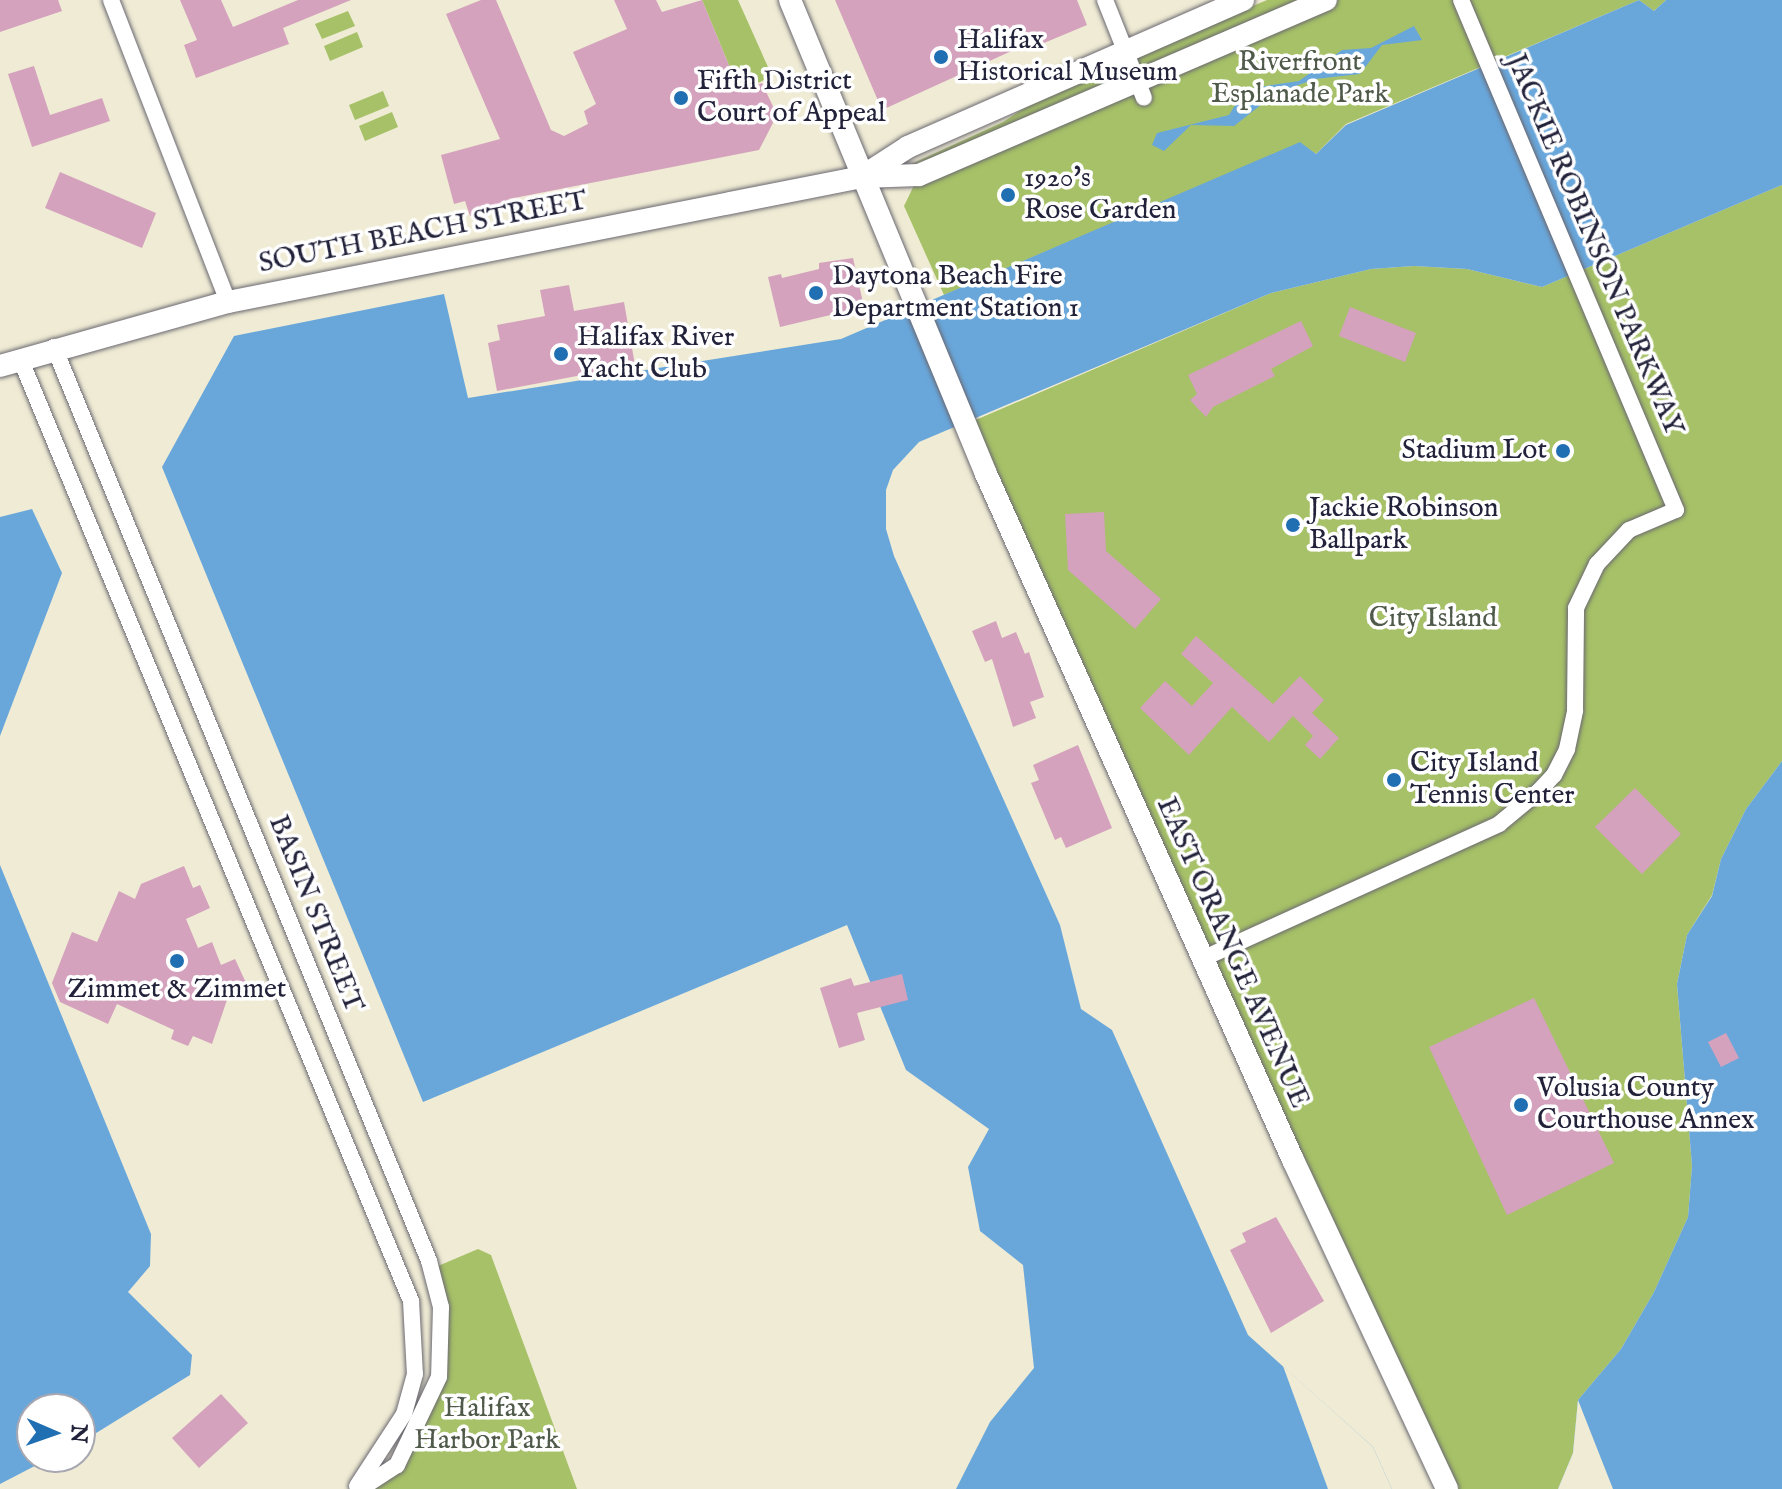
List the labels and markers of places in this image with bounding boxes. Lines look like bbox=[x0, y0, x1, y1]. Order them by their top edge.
place label: Halifax Historical Museum bbox=[957, 24, 1178, 90]
marker: Halifax Historical Museum bbox=[932, 48, 950, 66]
place label: Fifth District Court of Appeal bbox=[697, 65, 886, 131]
marker: Fifth District Court of Appeal bbox=[672, 89, 690, 107]
place label: 1920's Rose Garden bbox=[1024, 162, 1176, 228]
marker: 1920's Rose Garden bbox=[999, 186, 1017, 204]
place label: Daytona Beach Fire Department Station 1 bbox=[832, 260, 1079, 326]
marker: Daytona Beach Fire Department Station 1 bbox=[807, 284, 825, 302]
place label: Halifax River Yacht Club bbox=[577, 321, 734, 387]
marker: Halifax River Yacht Club bbox=[552, 345, 570, 363]
place label: Stadium Lot bbox=[1402, 434, 1547, 468]
marker: Stadium Lot bbox=[1554, 442, 1572, 460]
place label: Jackie Robinson Ballpark bbox=[1309, 492, 1498, 558]
marker: Jackie Robinson Ballpark bbox=[1284, 516, 1302, 534]
place label: City Island Tennis Center bbox=[1410, 747, 1575, 813]
marker: City Island Tennis Center bbox=[1385, 771, 1403, 789]
marker: Zimmet & Zimmet bbox=[168, 952, 186, 970]
place label: Zimmet & Zimmet bbox=[68, 973, 286, 1007]
place label: Volusia County Courthouse Annex bbox=[1537, 1072, 1755, 1138]
marker: Volusia County Courthouse Annex bbox=[1512, 1096, 1530, 1114]

